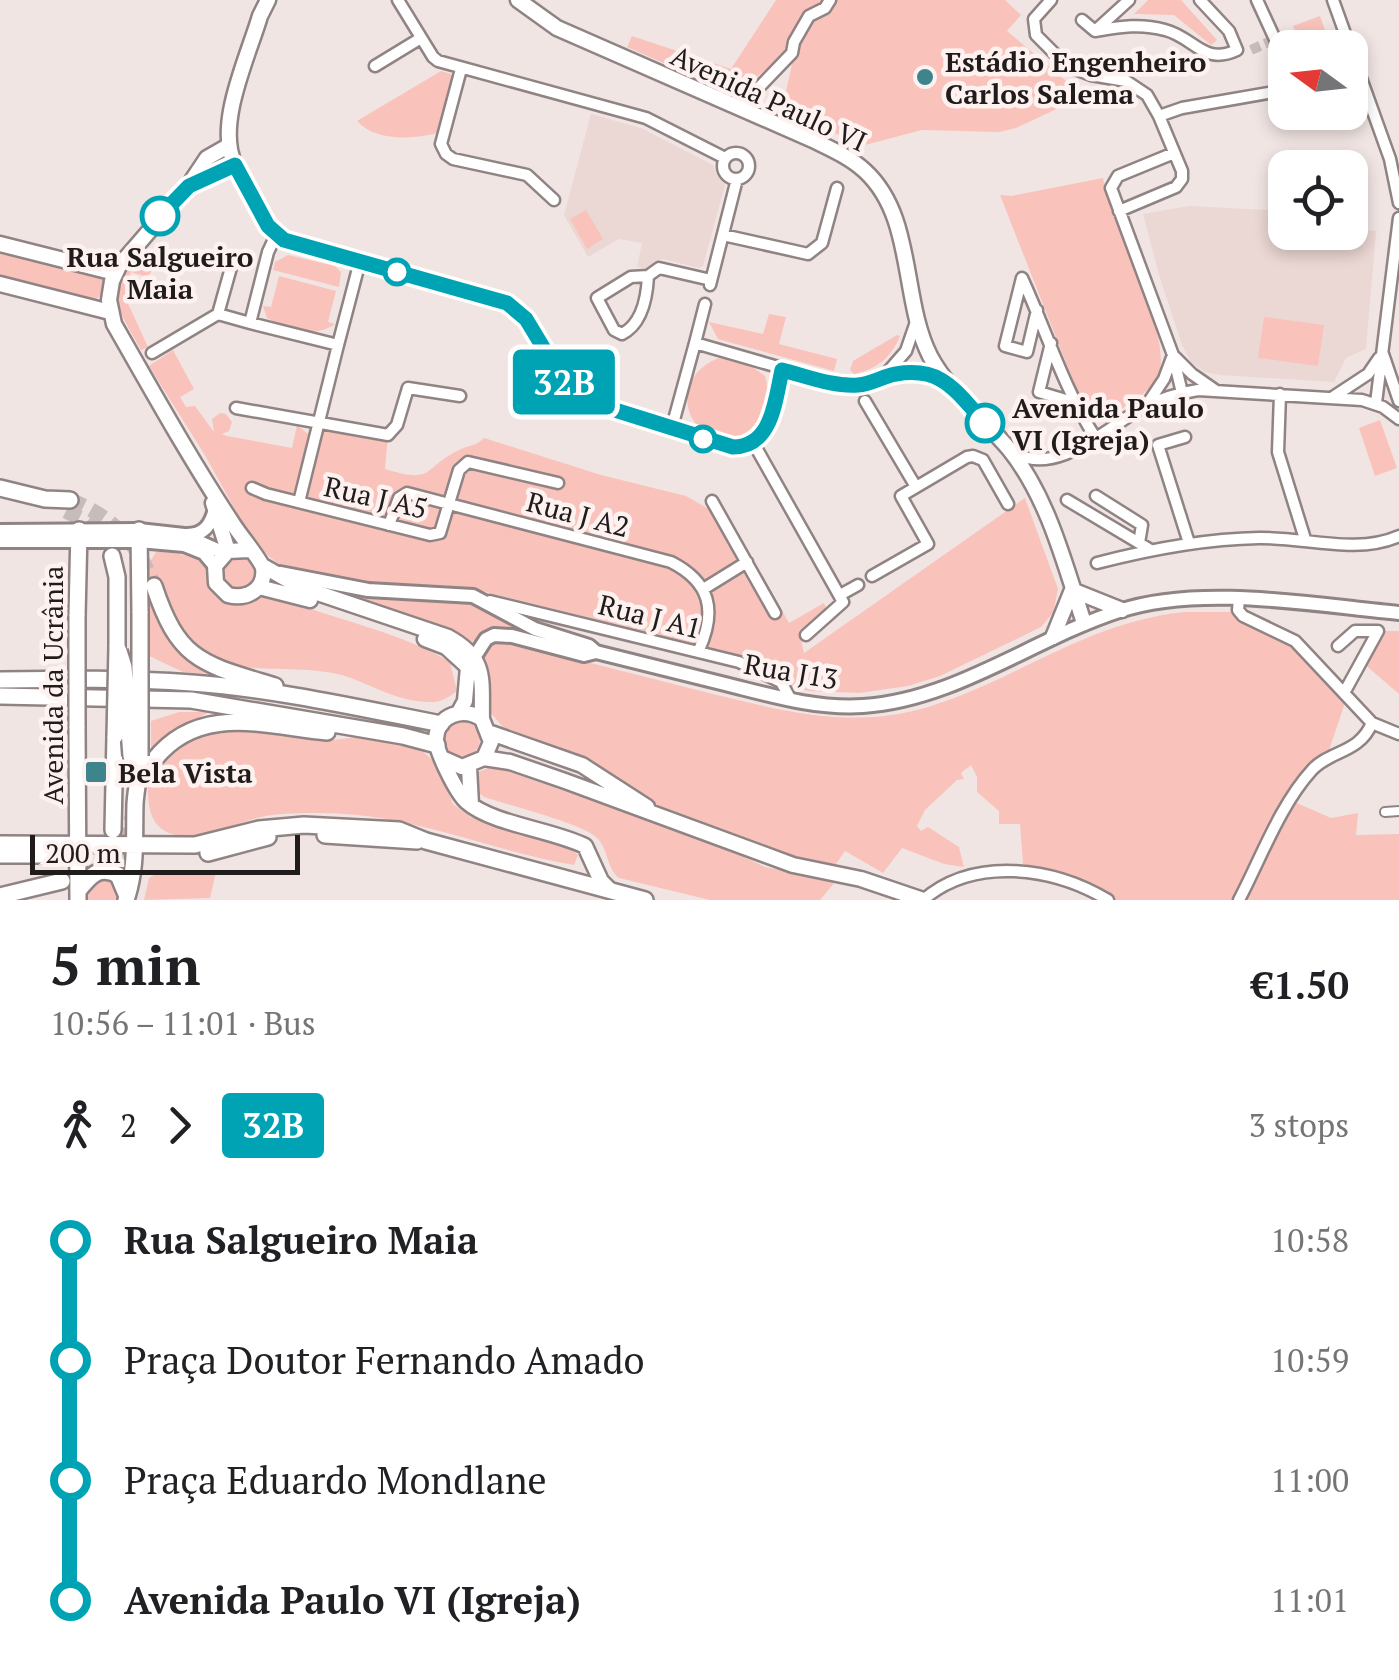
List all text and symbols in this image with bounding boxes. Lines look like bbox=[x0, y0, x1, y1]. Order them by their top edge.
north arrow bbox=[1268, 30, 1368, 130]
map controls bbox=[1268, 30, 1368, 250]
street label: Avenida Paulo VI bbox=[665, 36, 873, 160]
place label: Estádio Engenheiro Carlos Salema bbox=[945, 43, 1206, 112]
marker: Estádio Engenheiro Carlos Salema bbox=[914, 66, 936, 88]
button: locate bbox=[1268, 150, 1368, 250]
marker: Rua Salgueiro Maia bbox=[141, 197, 179, 235]
place label: Rua Salgueiro Maia bbox=[67, 238, 253, 307]
unlabelled marker bbox=[384, 259, 410, 285]
line badge: 32B bbox=[506, 350, 622, 414]
text: 32B bbox=[533, 359, 595, 405]
place label: Avenida Paulo VI (Igreja) bbox=[1012, 389, 1204, 458]
marker: Avenida Paulo VI (Igreja) bbox=[966, 404, 1004, 442]
unlabelled marker bbox=[690, 426, 716, 452]
street label: Rua J A5 bbox=[321, 467, 431, 527]
street label: Rua J A2 bbox=[523, 483, 633, 545]
street label: Avenida da Ucrânia bbox=[34, 566, 71, 804]
street label: Rua J A1 bbox=[595, 585, 705, 647]
street label: Rua J13 bbox=[741, 645, 841, 697]
place label: Bela Vista bbox=[118, 754, 253, 791]
marker: Bela Vista bbox=[83, 759, 109, 785]
scale bar bbox=[30, 830, 300, 874]
text: 200 m bbox=[45, 834, 121, 871]
text: 5 min bbox=[50, 928, 200, 1001]
text: €1.50 bbox=[1252, 960, 1349, 1010]
text: 10:56 – 11:01 · Bus bbox=[50, 1002, 316, 1044]
icon: walk bbox=[50, 1098, 105, 1153]
icon: forward bbox=[152, 1098, 207, 1153]
text: 32B bbox=[242, 1102, 304, 1148]
text: 2 bbox=[120, 1104, 137, 1146]
text: 3 stops bbox=[1249, 1104, 1349, 1146]
text: Rua Salgueiro Maia bbox=[124, 1215, 478, 1265]
text: 10:58 bbox=[1270, 1219, 1349, 1261]
text: Praça Doutor Fernando Amado bbox=[124, 1335, 645, 1385]
text: 10:59 bbox=[1270, 1339, 1349, 1381]
text: Praça Eduardo Mondlane bbox=[124, 1455, 547, 1505]
text: 11:00 bbox=[1270, 1459, 1349, 1501]
text: Avenida Paulo VI (Igreja) bbox=[124, 1575, 581, 1625]
text: 11:01 bbox=[1270, 1579, 1349, 1621]

